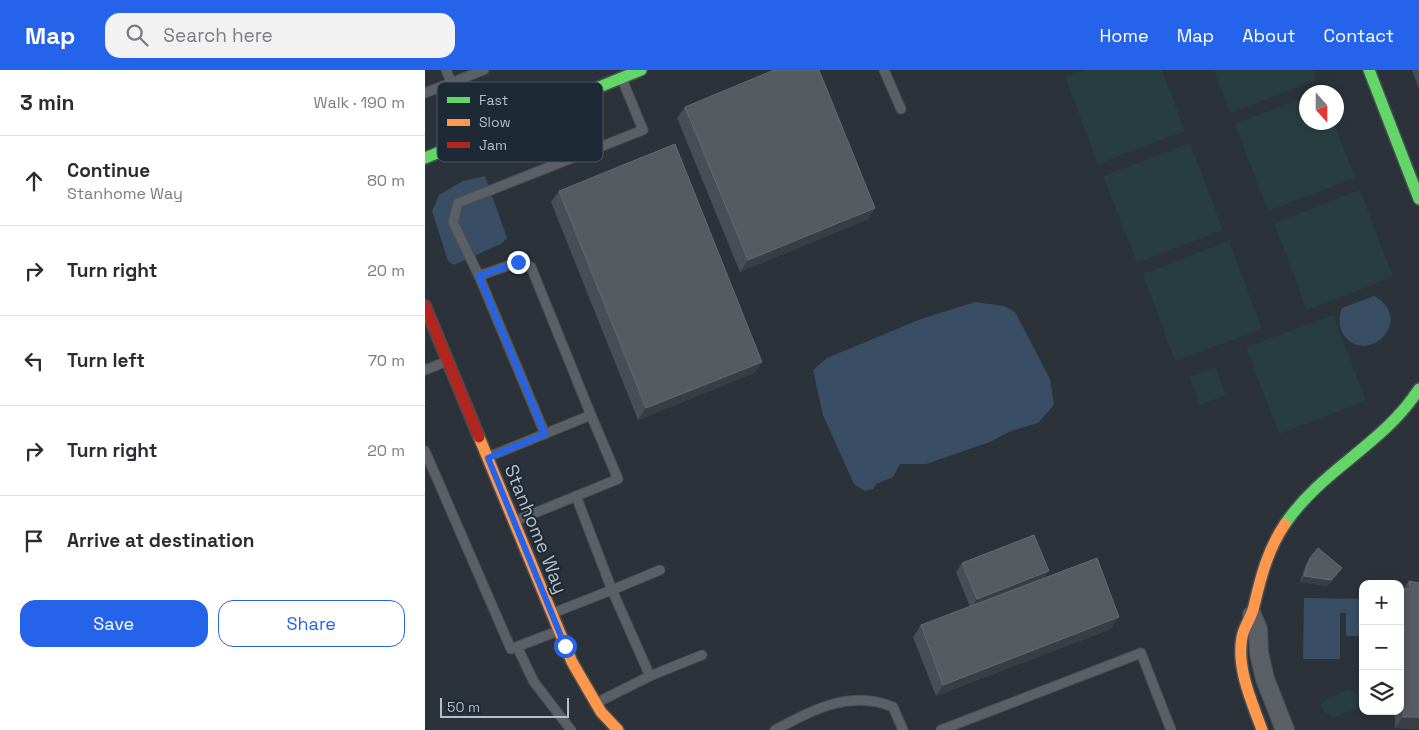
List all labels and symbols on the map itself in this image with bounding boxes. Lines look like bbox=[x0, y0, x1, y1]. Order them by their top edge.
legend bbox=[437, 82, 603, 162]
north arrow bbox=[1299, 85, 1344, 130]
text: Fast bbox=[479, 91, 508, 109]
text: Slow bbox=[479, 113, 511, 131]
text: Jam bbox=[479, 136, 507, 154]
route end bbox=[507, 251, 530, 274]
street label: Stanhome Way bbox=[499, 461, 573, 597]
route start bbox=[554, 635, 577, 658]
scale bar bbox=[440, 695, 569, 718]

